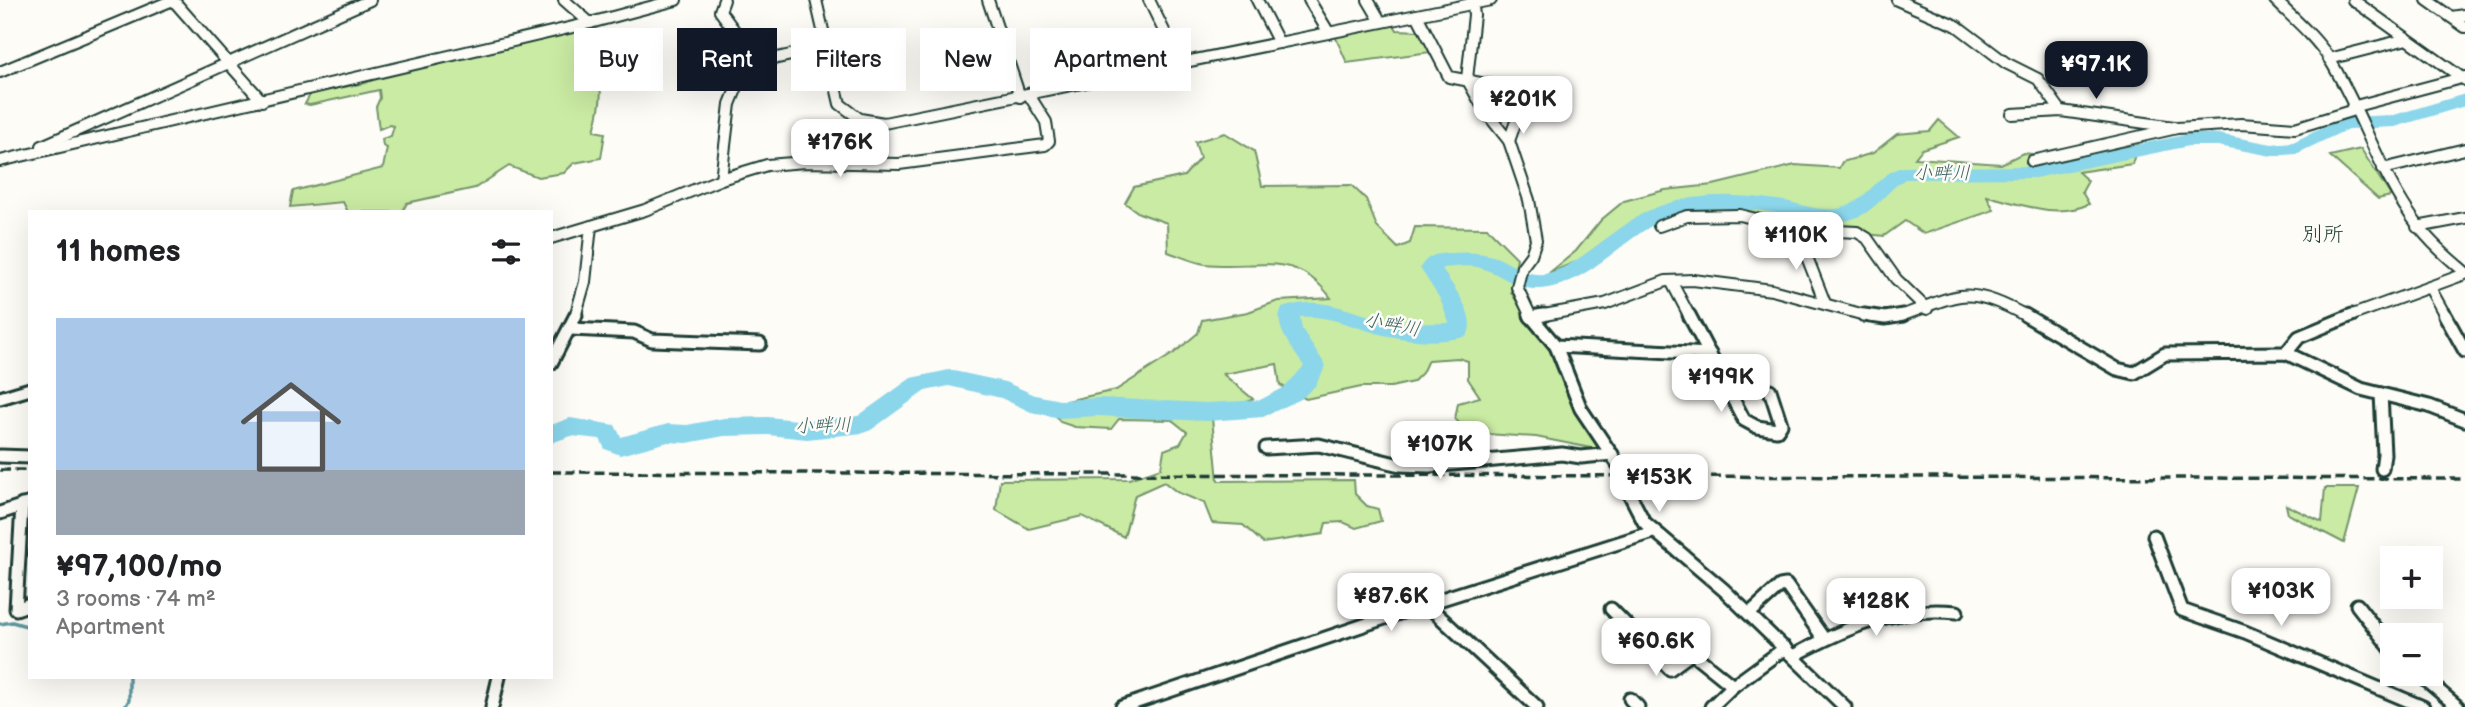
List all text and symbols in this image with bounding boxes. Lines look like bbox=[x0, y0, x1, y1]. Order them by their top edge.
chip: Buy bbox=[574, 28, 663, 91]
chip: Rent bbox=[677, 28, 777, 91]
chip: Filters bbox=[791, 28, 906, 91]
chip: New bbox=[920, 28, 1016, 91]
chip: Apartment bbox=[1030, 28, 1191, 91]
pin: ¥97.1K bbox=[2039, 42, 2153, 101]
text: ¥97.1K bbox=[2061, 50, 2131, 78]
pin: ¥201K bbox=[1474, 76, 1572, 136]
text: ¥201K bbox=[1489, 85, 1557, 113]
pin: ¥176K bbox=[791, 120, 889, 179]
text: ¥176K bbox=[807, 128, 873, 156]
water label: 小畔川 bbox=[1913, 162, 1971, 185]
pin: ¥110K bbox=[1747, 212, 1845, 272]
text: ¥110K bbox=[1764, 221, 1828, 249]
district label: 別所 bbox=[2302, 222, 2344, 247]
icon: filters bbox=[487, 233, 525, 271]
text: 11 homes bbox=[56, 234, 180, 270]
water label: 小畔川 bbox=[1362, 308, 1422, 342]
pin: ¥199K bbox=[1672, 354, 1770, 414]
text: ¥199K bbox=[1688, 363, 1754, 391]
icon: home bbox=[228, 364, 354, 490]
water label: 小畔川 bbox=[794, 414, 852, 438]
pin: ¥107K bbox=[1391, 421, 1489, 481]
text: ¥107K bbox=[1407, 430, 1473, 458]
pin: ¥153K bbox=[1610, 454, 1708, 514]
text: ¥153K bbox=[1626, 463, 1692, 491]
map controls bbox=[2380, 546, 2443, 686]
button: + bbox=[2380, 546, 2443, 609]
text: ¥97,100/mo bbox=[56, 549, 222, 585]
pin: ¥103K bbox=[2232, 568, 2330, 628]
pin: ¥87.6K bbox=[1334, 574, 1448, 633]
text: ¥103K bbox=[2247, 577, 2315, 605]
pin: ¥128K bbox=[1827, 578, 1925, 638]
text: ¥87.6K bbox=[1353, 582, 1429, 610]
text: 3 rooms · 74 m² bbox=[56, 585, 216, 613]
text: ¥128K bbox=[1842, 587, 1910, 615]
text: Apartment bbox=[56, 613, 165, 641]
pin: ¥60.6K bbox=[1599, 618, 1713, 678]
button: − bbox=[2380, 623, 2443, 686]
text: ¥60.6K bbox=[1617, 627, 1695, 655]

